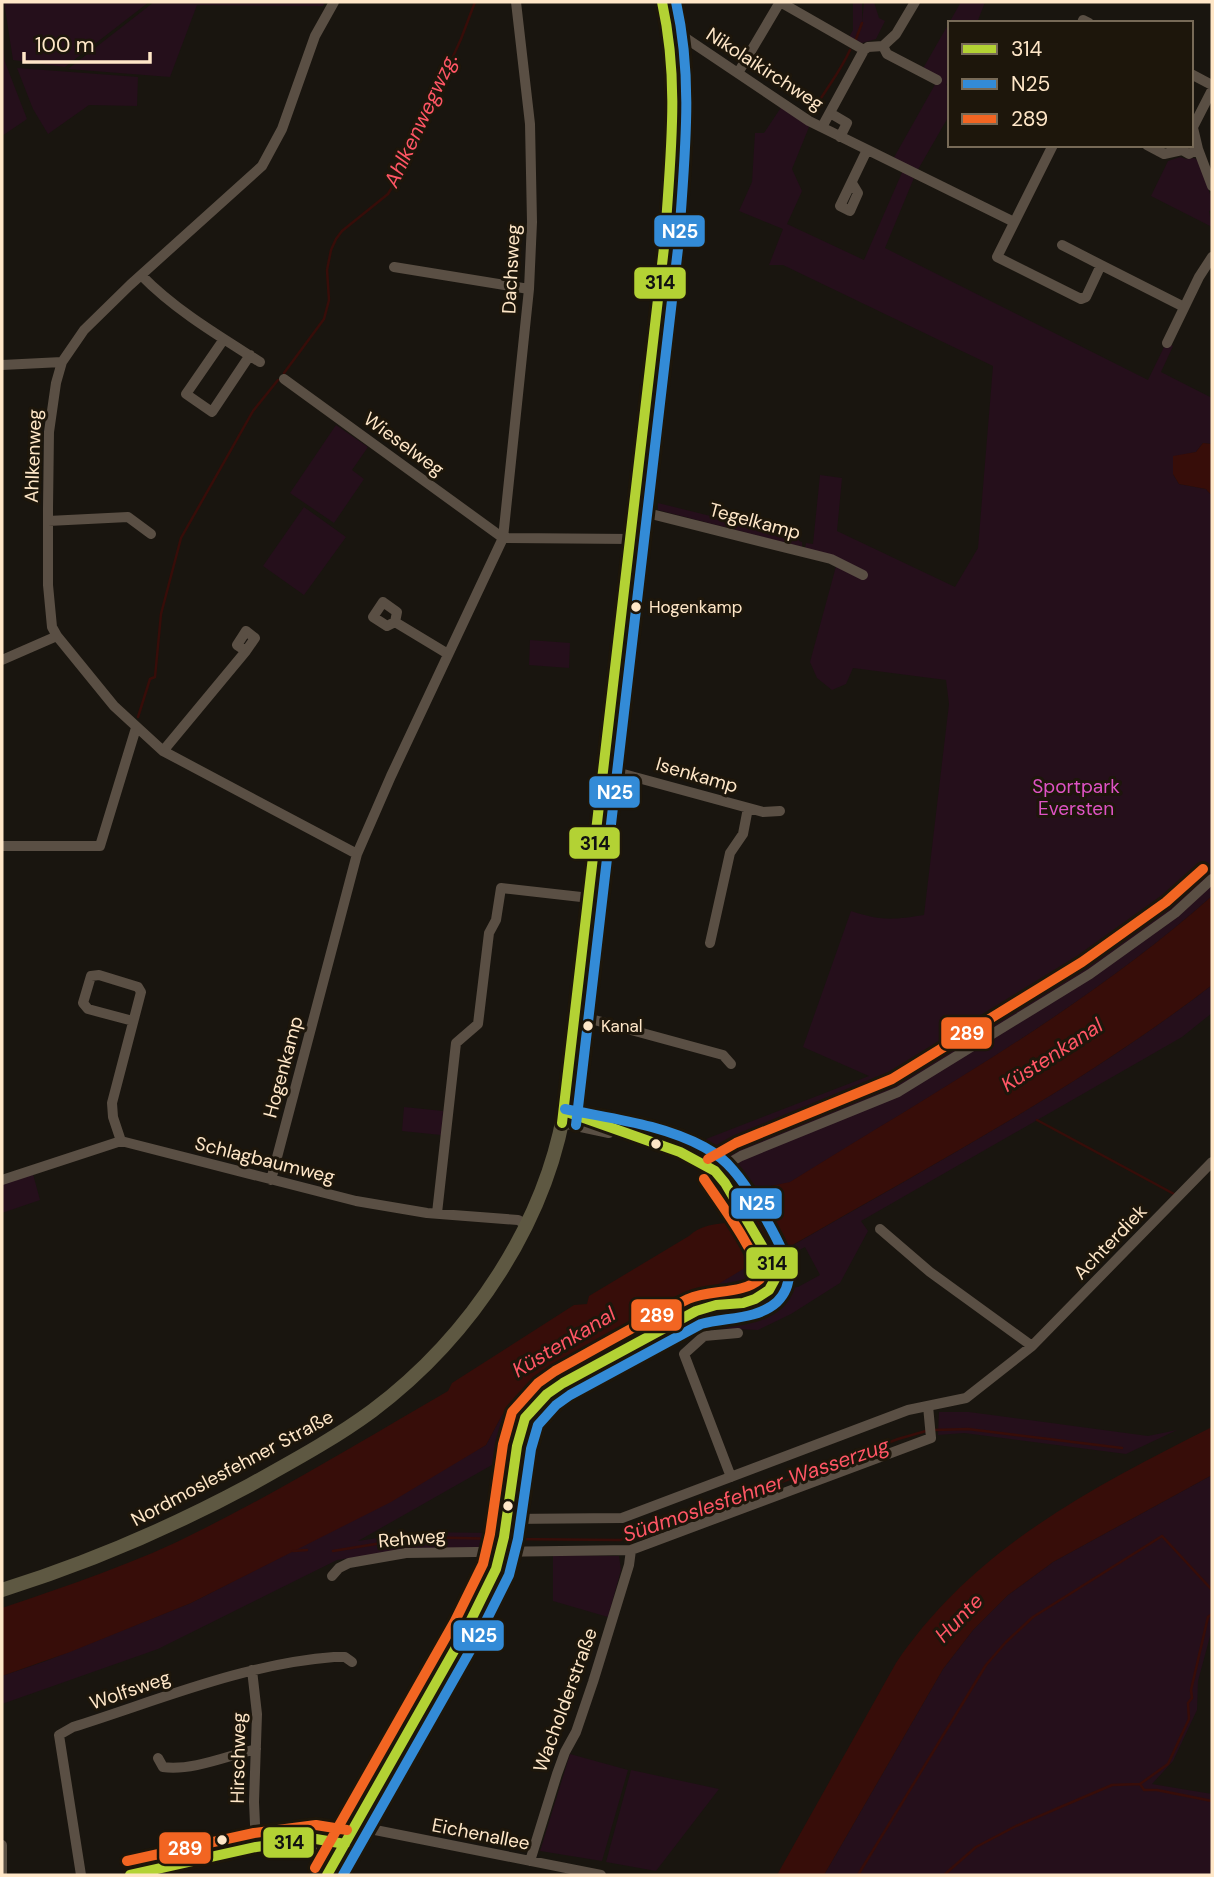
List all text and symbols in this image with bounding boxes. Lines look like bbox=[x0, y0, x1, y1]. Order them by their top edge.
scale bar bbox=[24, 21, 150, 65]
legend bbox=[948, 21, 1193, 147]
street label: Nikolaikirchweg bbox=[702, 22, 829, 116]
text: 100 m bbox=[35, 31, 95, 59]
text: 314 bbox=[1011, 35, 1043, 63]
water label: Ahlkenwegwzg. bbox=[377, 48, 464, 193]
text: N25 bbox=[1011, 70, 1050, 98]
text: 289 bbox=[1011, 105, 1048, 133]
line badge: N25 bbox=[653, 214, 706, 248]
text: N25 bbox=[662, 219, 698, 244]
street label: Dachsweg bbox=[496, 223, 526, 315]
line badge: 314 bbox=[633, 266, 687, 300]
text: 314 bbox=[645, 270, 675, 295]
street label: Wieselweg bbox=[359, 406, 450, 482]
street label: Ahlkenweg bbox=[19, 408, 47, 503]
street label: Tegelkamp bbox=[707, 497, 803, 545]
place label: Hogenkamp bbox=[649, 596, 742, 618]
marker: Hogenkamp bbox=[629, 600, 643, 614]
street label: Isenkamp bbox=[653, 751, 741, 799]
park label: Sportpark Eversten bbox=[1032, 774, 1120, 821]
line badge: N25 bbox=[588, 775, 641, 809]
text: N25 bbox=[597, 780, 633, 805]
line badge: 314 bbox=[568, 826, 621, 860]
text: 314 bbox=[580, 831, 610, 856]
water label: Küstenkanal bbox=[996, 1011, 1109, 1098]
street label: Hogenkamp bbox=[257, 1013, 309, 1121]
place label: Kanal bbox=[601, 1015, 643, 1037]
line badge: 289 bbox=[940, 1016, 993, 1050]
marker: Kanal bbox=[581, 1019, 595, 1033]
text: 289 bbox=[950, 1021, 984, 1046]
street label: Schlagbaumweg bbox=[192, 1131, 338, 1190]
unlabelled marker bbox=[649, 1137, 663, 1151]
line badge: N25 bbox=[730, 1187, 783, 1220]
text: N25 bbox=[739, 1191, 775, 1216]
street label: Achterdiek bbox=[1068, 1199, 1152, 1285]
line badge: 314 bbox=[745, 1246, 799, 1280]
text: 314 bbox=[757, 1251, 787, 1276]
line badge: 289 bbox=[630, 1298, 683, 1332]
water label: Küstenkanal bbox=[507, 1300, 621, 1384]
text: 289 bbox=[640, 1303, 674, 1328]
street label: Nordmoslesfehner Straße bbox=[126, 1404, 338, 1532]
water label: Südmoslesfehner Wasserzug bbox=[619, 1431, 893, 1549]
unlabelled marker bbox=[501, 1499, 515, 1513]
street label: Rehweg bbox=[377, 1523, 447, 1553]
water label: Hunte bbox=[929, 1587, 989, 1649]
line badge: N25 bbox=[452, 1619, 505, 1652]
text: N25 bbox=[461, 1623, 497, 1648]
street label: Wacholderstraße bbox=[527, 1624, 603, 1776]
street label: Wolfsweg bbox=[86, 1664, 174, 1715]
street label: Hirschweg bbox=[225, 1712, 251, 1804]
street label: Eichenallee bbox=[430, 1812, 532, 1856]
line badge: 314 bbox=[262, 1826, 315, 1859]
text: 314 bbox=[274, 1830, 304, 1855]
line badge: 289 bbox=[158, 1831, 212, 1865]
unlabelled marker bbox=[215, 1833, 229, 1847]
text: 289 bbox=[168, 1836, 202, 1861]

